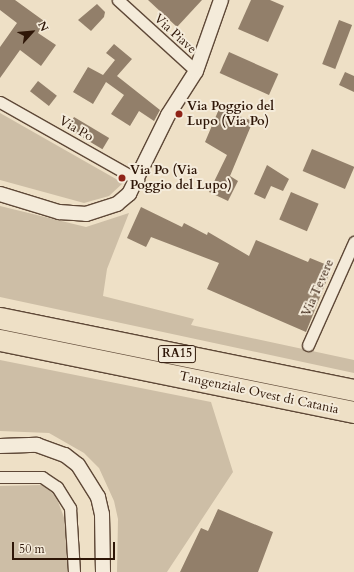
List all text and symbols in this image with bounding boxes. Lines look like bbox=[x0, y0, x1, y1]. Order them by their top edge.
street label: Via Piave bbox=[151, 11, 199, 57]
north arrow bbox=[12, 12, 52, 52]
text: N bbox=[34, 19, 52, 34]
place label: Via Poggio del Lupo (Via Po) bbox=[187, 99, 274, 130]
marker: Via Poggio del Lupo (Via Po) bbox=[174, 109, 184, 119]
street label: Via Po bbox=[56, 113, 96, 145]
place label: Via Po (Via Poggio del Lupo) bbox=[130, 163, 232, 194]
marker: Via Po (Via Poggio del Lupo) bbox=[117, 173, 127, 183]
street label: Via Tevere bbox=[298, 257, 338, 319]
road number: RA15 bbox=[157, 344, 197, 364]
street label: Tangenziale Ovest di Catania bbox=[178, 368, 340, 418]
scale bar bbox=[14, 534, 117, 560]
text: 50 m bbox=[19, 541, 45, 557]

